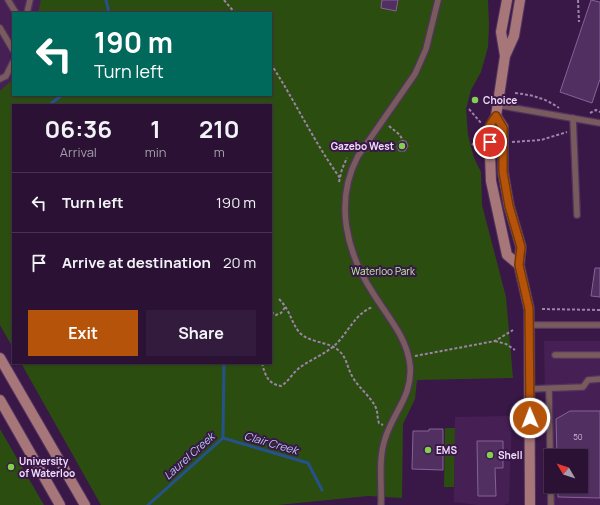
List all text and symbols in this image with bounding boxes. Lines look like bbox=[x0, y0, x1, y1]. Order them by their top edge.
text: 190 m bbox=[94, 23, 173, 61]
icon: left bbox=[28, 28, 80, 80]
text: Turn left bbox=[94, 59, 164, 83]
place label: Choice bbox=[483, 93, 517, 107]
marker: Choice bbox=[470, 95, 480, 105]
text: 06:36 bbox=[44, 112, 112, 145]
text: 1 bbox=[150, 112, 161, 145]
text: 210 bbox=[199, 112, 240, 145]
pin bbox=[473, 125, 507, 159]
icon: arrive bbox=[479, 131, 501, 153]
place label: Gazebo West bbox=[331, 139, 394, 153]
marker: Gazebo West bbox=[397, 141, 407, 151]
text: Arrival bbox=[60, 143, 97, 161]
text: min bbox=[145, 143, 166, 161]
text: m bbox=[214, 143, 225, 161]
icon: left bbox=[28, 192, 50, 214]
text: Turn left bbox=[62, 192, 124, 213]
text: 190 m bbox=[216, 192, 256, 213]
icon: arrive bbox=[28, 252, 50, 274]
text: Arrive at destination bbox=[62, 252, 211, 273]
text: 20 m bbox=[223, 252, 256, 273]
park label: Waterloo Park bbox=[351, 264, 416, 278]
button: Exit bbox=[28, 310, 138, 356]
button: Share bbox=[146, 310, 256, 356]
position arrow bbox=[509, 397, 551, 439]
water label: Laurel Creek bbox=[160, 428, 218, 482]
water label: Clair Creek bbox=[242, 428, 301, 458]
house number: 50 bbox=[573, 431, 583, 442]
place label: EMS bbox=[436, 443, 457, 457]
marker: EMS bbox=[423, 445, 433, 455]
place label: Shell bbox=[498, 448, 522, 462]
north arrow bbox=[544, 449, 588, 493]
map controls bbox=[544, 449, 588, 493]
marker: Shell bbox=[485, 450, 495, 460]
place label: University of Waterloo bbox=[19, 454, 75, 480]
marker: University of Waterloo bbox=[6, 462, 16, 472]

